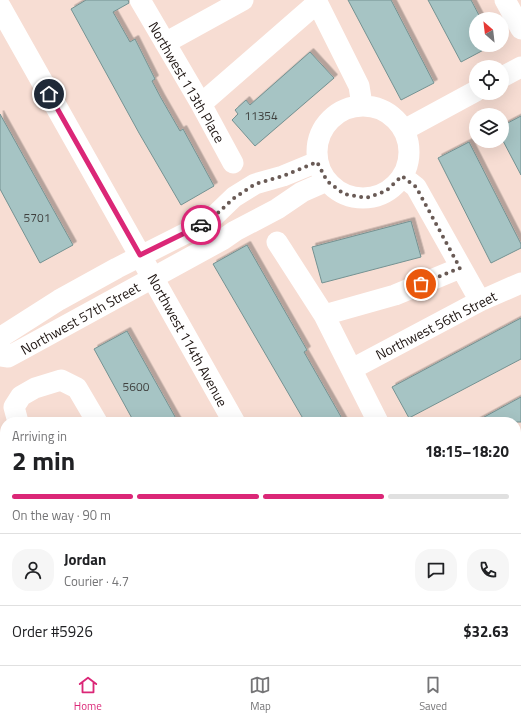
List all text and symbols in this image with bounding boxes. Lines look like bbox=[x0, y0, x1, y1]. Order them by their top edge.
north arrow bbox=[469, 12, 509, 52]
map controls bbox=[469, 12, 509, 148]
street label: Northwest 113th Place bbox=[144, 17, 230, 147]
button: locate bbox=[469, 60, 509, 100]
pin bbox=[32, 77, 66, 111]
icon: home bbox=[38, 83, 60, 105]
house number: 11354 bbox=[244, 106, 278, 125]
button: layers bbox=[469, 108, 509, 148]
courier bbox=[181, 205, 221, 245]
house number: 5701 bbox=[24, 208, 50, 227]
icon: car bbox=[190, 214, 212, 236]
pin bbox=[404, 267, 438, 301]
street label: Northwest 114th Avenue bbox=[143, 270, 233, 410]
icon: bag bbox=[410, 273, 432, 295]
street label: Northwest 57th Street bbox=[17, 276, 144, 360]
street label: Northwest 56th Street bbox=[372, 285, 500, 365]
house number: 5600 bbox=[123, 377, 150, 396]
text: Arriving in bbox=[12, 426, 67, 446]
text: 18:15–18:20 bbox=[425, 440, 509, 463]
text: 2 min bbox=[12, 441, 75, 480]
text: On the way · 90 m bbox=[12, 505, 111, 525]
text: Jordan bbox=[64, 548, 106, 571]
button: person bbox=[12, 549, 54, 591]
button: chat bbox=[415, 549, 457, 591]
button: phone bbox=[467, 549, 509, 591]
text: Courier · 4.7 bbox=[64, 571, 129, 591]
text: Order #5926 bbox=[12, 620, 93, 643]
text: $32.63 bbox=[463, 620, 509, 643]
tab: Home bbox=[74, 674, 102, 714]
tab: Map bbox=[249, 674, 271, 714]
tab: Saved bbox=[419, 674, 447, 714]

